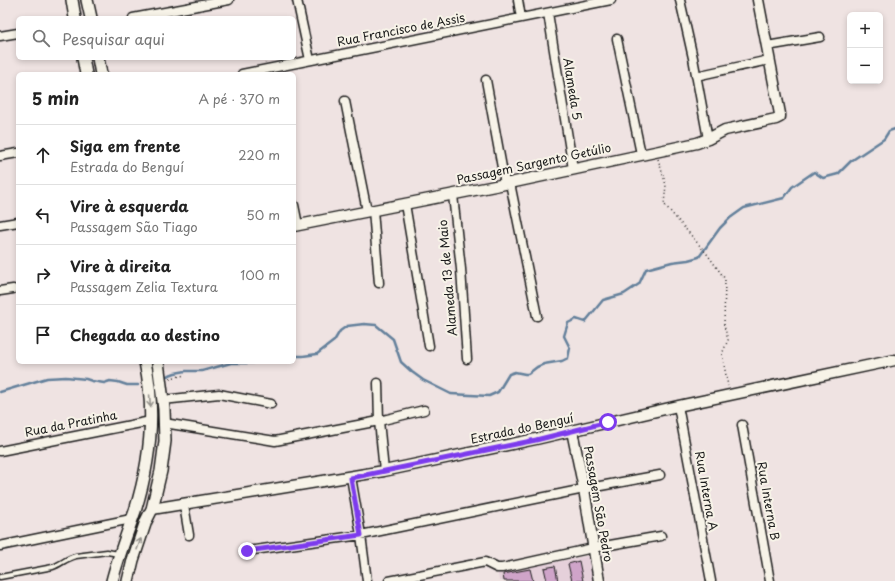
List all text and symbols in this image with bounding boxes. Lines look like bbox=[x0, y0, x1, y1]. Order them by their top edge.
street label: Rua Francisco de Assis bbox=[335, 8, 467, 50]
map controls bbox=[847, 12, 883, 84]
button: + bbox=[847, 12, 883, 48]
search box bbox=[16, 16, 296, 60]
icon: search bbox=[30, 27, 52, 49]
text: Pesquisar aqui bbox=[62, 27, 165, 50]
button: − bbox=[847, 48, 883, 84]
street label: Alameda 5 bbox=[559, 56, 587, 121]
text: 5 min bbox=[32, 85, 79, 111]
text: A pé · 370 m bbox=[198, 89, 280, 108]
text: Siga em frente bbox=[70, 134, 180, 157]
street label: Passagem Sargento Getúlio bbox=[455, 138, 613, 188]
icon: ahead bbox=[32, 144, 54, 166]
text: 220 m bbox=[238, 145, 280, 164]
text: Estrada do Benguí bbox=[70, 157, 184, 176]
text: Vire à esquerda bbox=[70, 194, 189, 217]
icon: left bbox=[32, 204, 54, 226]
text: 50 m bbox=[246, 205, 280, 224]
text: Passagem São Tiago bbox=[70, 217, 198, 236]
street label: Alameda 13 de Maio bbox=[433, 219, 461, 337]
text: Vire à direita bbox=[70, 254, 171, 277]
icon: right bbox=[32, 264, 54, 286]
text: 100 m bbox=[240, 265, 280, 284]
text: Passagem Zelia Textura bbox=[70, 277, 218, 296]
text: Chegada ao destino bbox=[70, 323, 220, 346]
icon: arrive bbox=[32, 324, 54, 346]
one-way arrow bbox=[146, 394, 153, 407]
street label: Rua da Pratinha bbox=[23, 405, 119, 441]
street label: Estrada do Benguí bbox=[468, 408, 575, 448]
route start bbox=[599, 413, 617, 431]
street label: Passagem São Pedro bbox=[580, 444, 618, 564]
street label: Rua Interna A bbox=[691, 450, 723, 532]
street label: Rua Interna B bbox=[753, 460, 785, 542]
one-way arrow bbox=[135, 538, 143, 550]
route end bbox=[238, 542, 256, 560]

